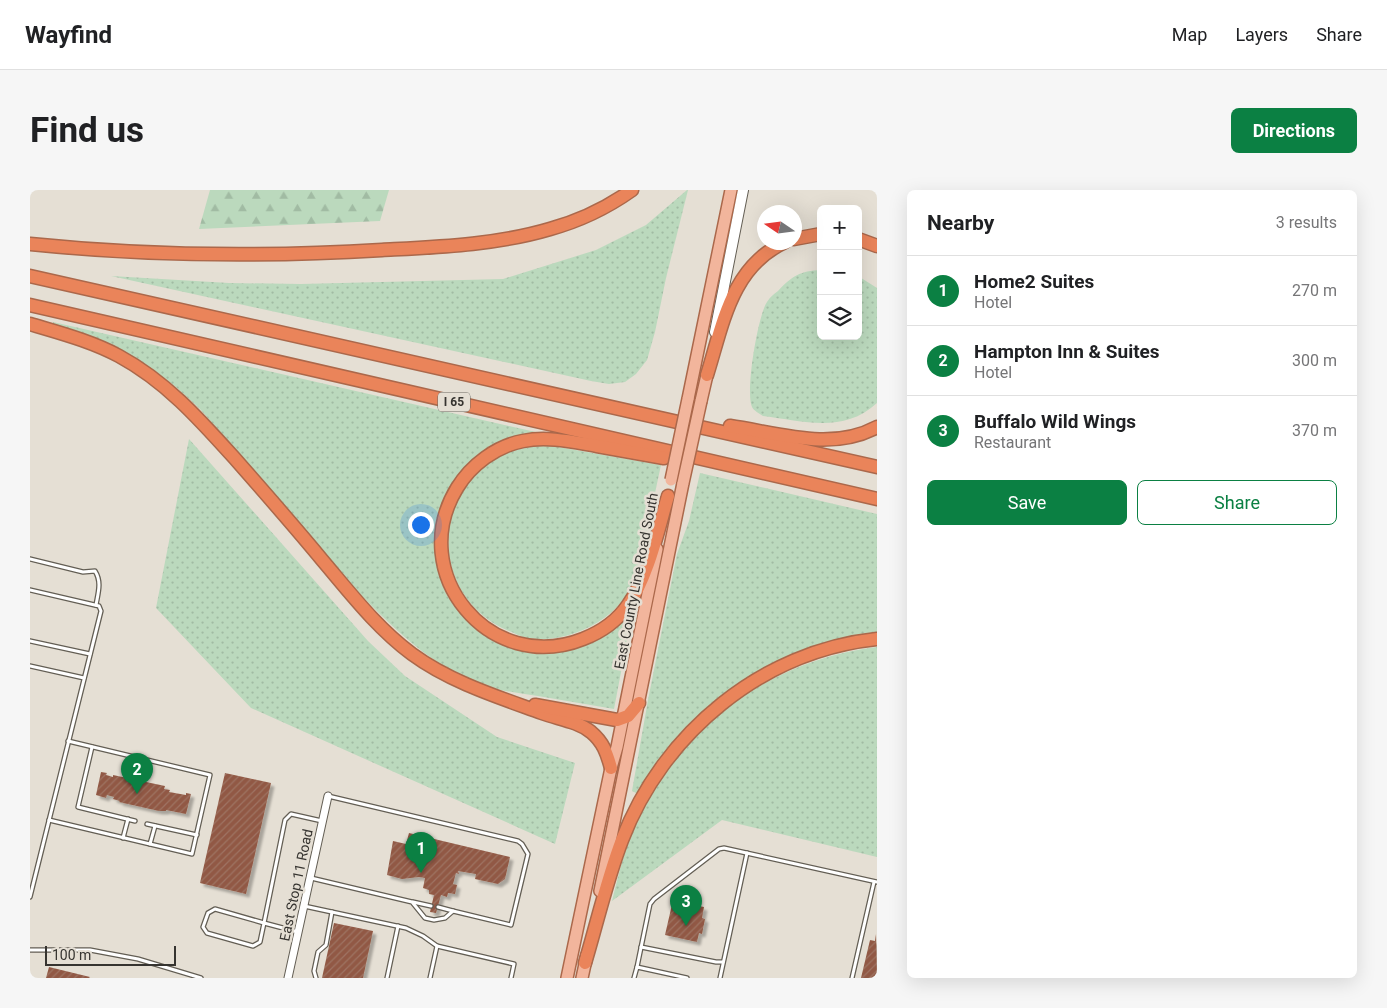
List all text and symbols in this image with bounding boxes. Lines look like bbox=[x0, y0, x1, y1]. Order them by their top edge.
text: Wayfind bbox=[25, 21, 112, 49]
text: Map bbox=[1172, 24, 1207, 45]
text: Layers bbox=[1235, 24, 1288, 45]
text: Share bbox=[1316, 24, 1362, 45]
button: Directions bbox=[1231, 108, 1357, 153]
text: Find us bbox=[30, 110, 144, 151]
north arrow bbox=[757, 205, 802, 250]
map controls bbox=[817, 205, 862, 340]
button: + bbox=[817, 205, 862, 250]
text: Nearby bbox=[927, 211, 994, 235]
text: 3 results bbox=[1276, 213, 1337, 232]
button: − bbox=[817, 250, 862, 295]
text: Home2 Suites bbox=[974, 270, 1094, 293]
text: 1 bbox=[938, 281, 948, 300]
text: 270 m bbox=[1292, 281, 1337, 300]
text: Hotel bbox=[974, 293, 1012, 312]
button: layers bbox=[817, 295, 862, 340]
text: Hampton Inn & Suites bbox=[974, 340, 1160, 363]
text: 2 bbox=[938, 351, 948, 370]
text: 300 m bbox=[1292, 351, 1337, 370]
text: Hotel bbox=[974, 363, 1012, 382]
road number: I 65 bbox=[438, 392, 470, 412]
text: Buffalo Wild Wings bbox=[974, 410, 1136, 433]
text: 3 bbox=[938, 421, 948, 440]
text: 370 m bbox=[1292, 421, 1337, 440]
text: Restaurant bbox=[974, 433, 1051, 452]
button: Save bbox=[927, 480, 1127, 525]
button: Share bbox=[1137, 480, 1337, 525]
street label: East County Line Road South bbox=[611, 491, 661, 671]
your location bbox=[408, 512, 434, 538]
pin: 2 bbox=[121, 753, 153, 794]
street label: East Stop 11 Road bbox=[276, 827, 316, 943]
pin: 1 bbox=[405, 832, 437, 873]
pin: 3 bbox=[670, 885, 702, 926]
scale bar bbox=[45, 943, 176, 966]
text: 100 m bbox=[52, 947, 91, 963]

